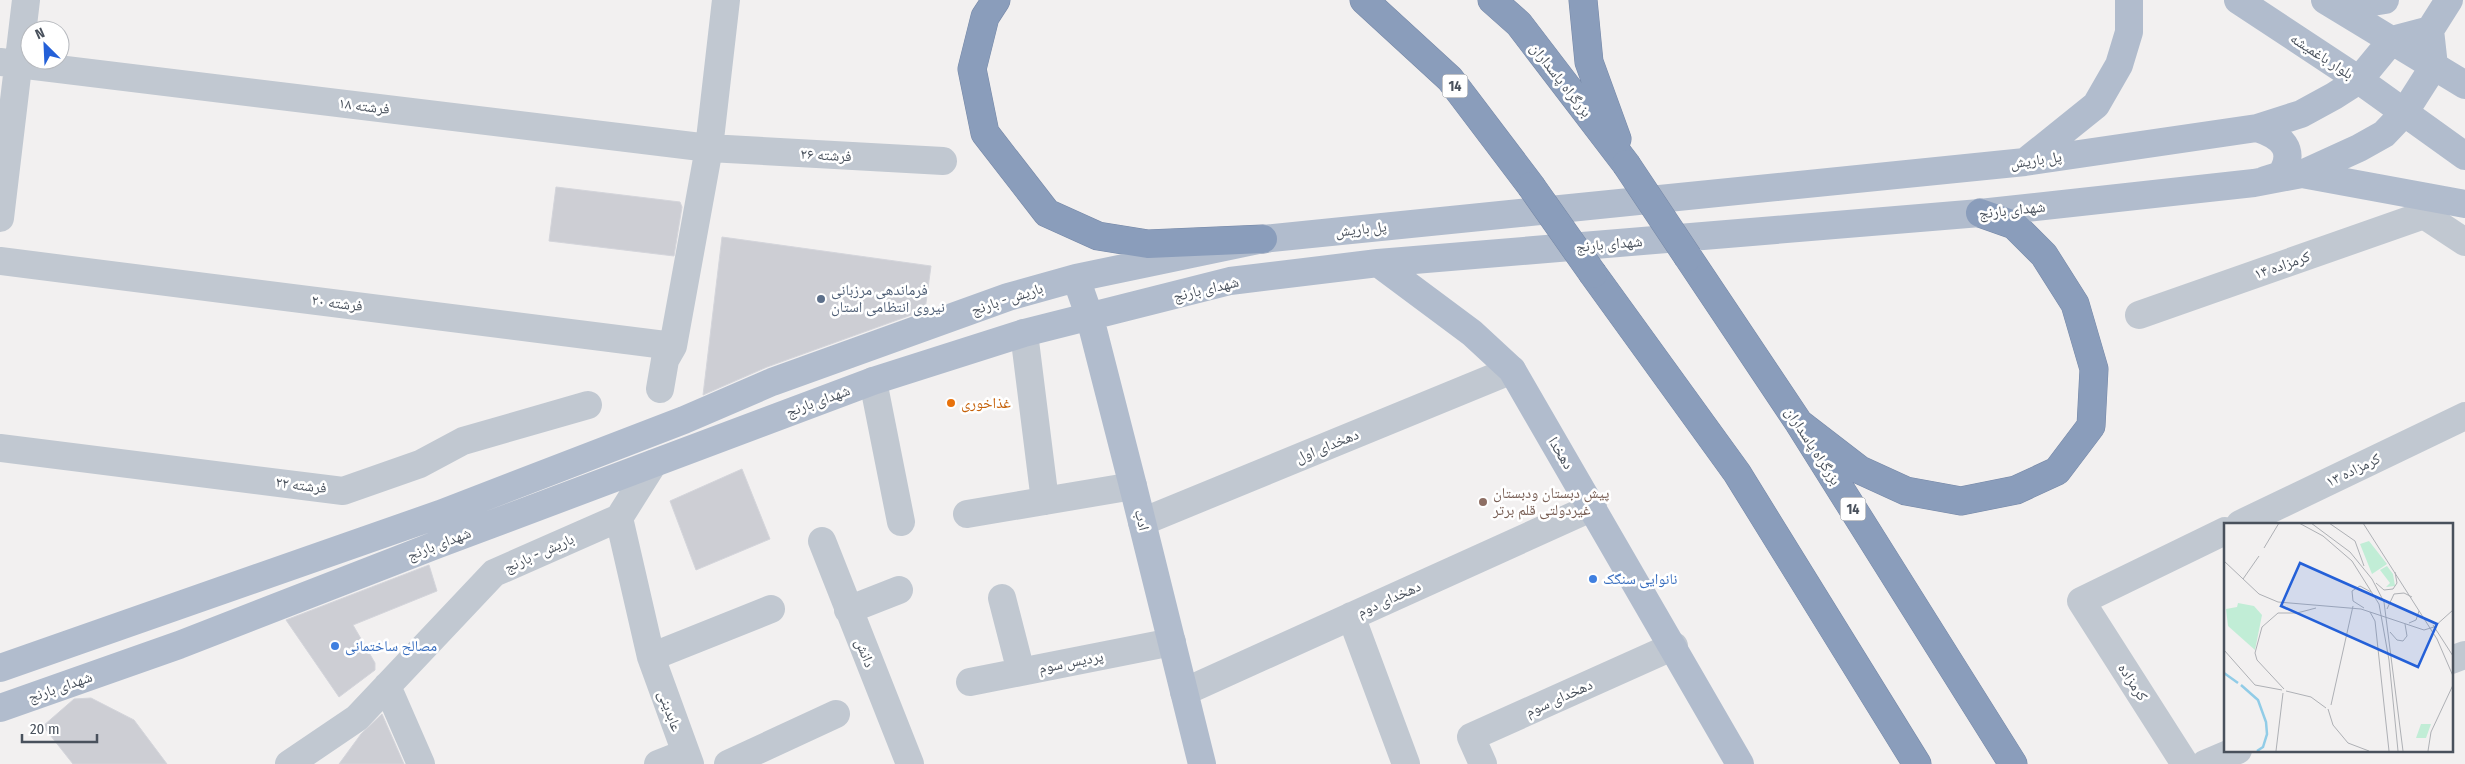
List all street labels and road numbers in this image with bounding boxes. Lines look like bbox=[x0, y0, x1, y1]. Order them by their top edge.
street label: بلوار باغمیشه bbox=[2287, 29, 2357, 83]
street label: بزرگراه پاسداران bbox=[1526, 39, 1596, 121]
road number: 14 bbox=[1442, 74, 1468, 98]
street label: ۱۸ فرشته bbox=[337, 94, 391, 118]
street label: ۲۶ فرشته bbox=[800, 145, 852, 165]
street label: پل باریش bbox=[2009, 147, 2063, 173]
street label: شهدای بارنج bbox=[1978, 198, 2046, 223]
street label: پل باریش bbox=[1334, 217, 1388, 242]
street label: شهدای بارنج bbox=[1575, 232, 1643, 257]
street label: کرمزاده ۱۴ bbox=[2252, 247, 2312, 283]
street label: شهدای بارنج bbox=[1171, 273, 1241, 306]
street label: باریش - بارنج bbox=[969, 279, 1046, 320]
street label: ۲۰ فرشته bbox=[310, 291, 364, 315]
street label: شهدای بارنج bbox=[783, 381, 853, 422]
street label: بزرگراه پاسداران bbox=[1780, 404, 1845, 489]
street label: دهخدای اول bbox=[1293, 425, 1362, 468]
street label: دهخدا bbox=[1544, 434, 1578, 472]
street label: کرمزاده ۱۳ bbox=[2323, 449, 2383, 491]
street label: ۲۲ فرشته bbox=[274, 473, 328, 497]
road number: 14 bbox=[1840, 498, 1866, 520]
street label: ادب bbox=[1131, 507, 1153, 533]
street label: شهدای بارنج bbox=[405, 524, 474, 565]
street label: باریش - بارنج bbox=[501, 530, 577, 577]
street label: دهخدای دوم bbox=[1354, 577, 1424, 622]
street label: دانش bbox=[850, 636, 879, 670]
street label: پردیس سوم bbox=[1037, 647, 1105, 678]
street label: کرمزاده bbox=[2114, 660, 2152, 704]
street label: شهدای بارنج bbox=[25, 668, 95, 707]
street label: دهخدای سوم bbox=[1523, 675, 1596, 722]
street label: عابدینی bbox=[653, 688, 686, 735]

